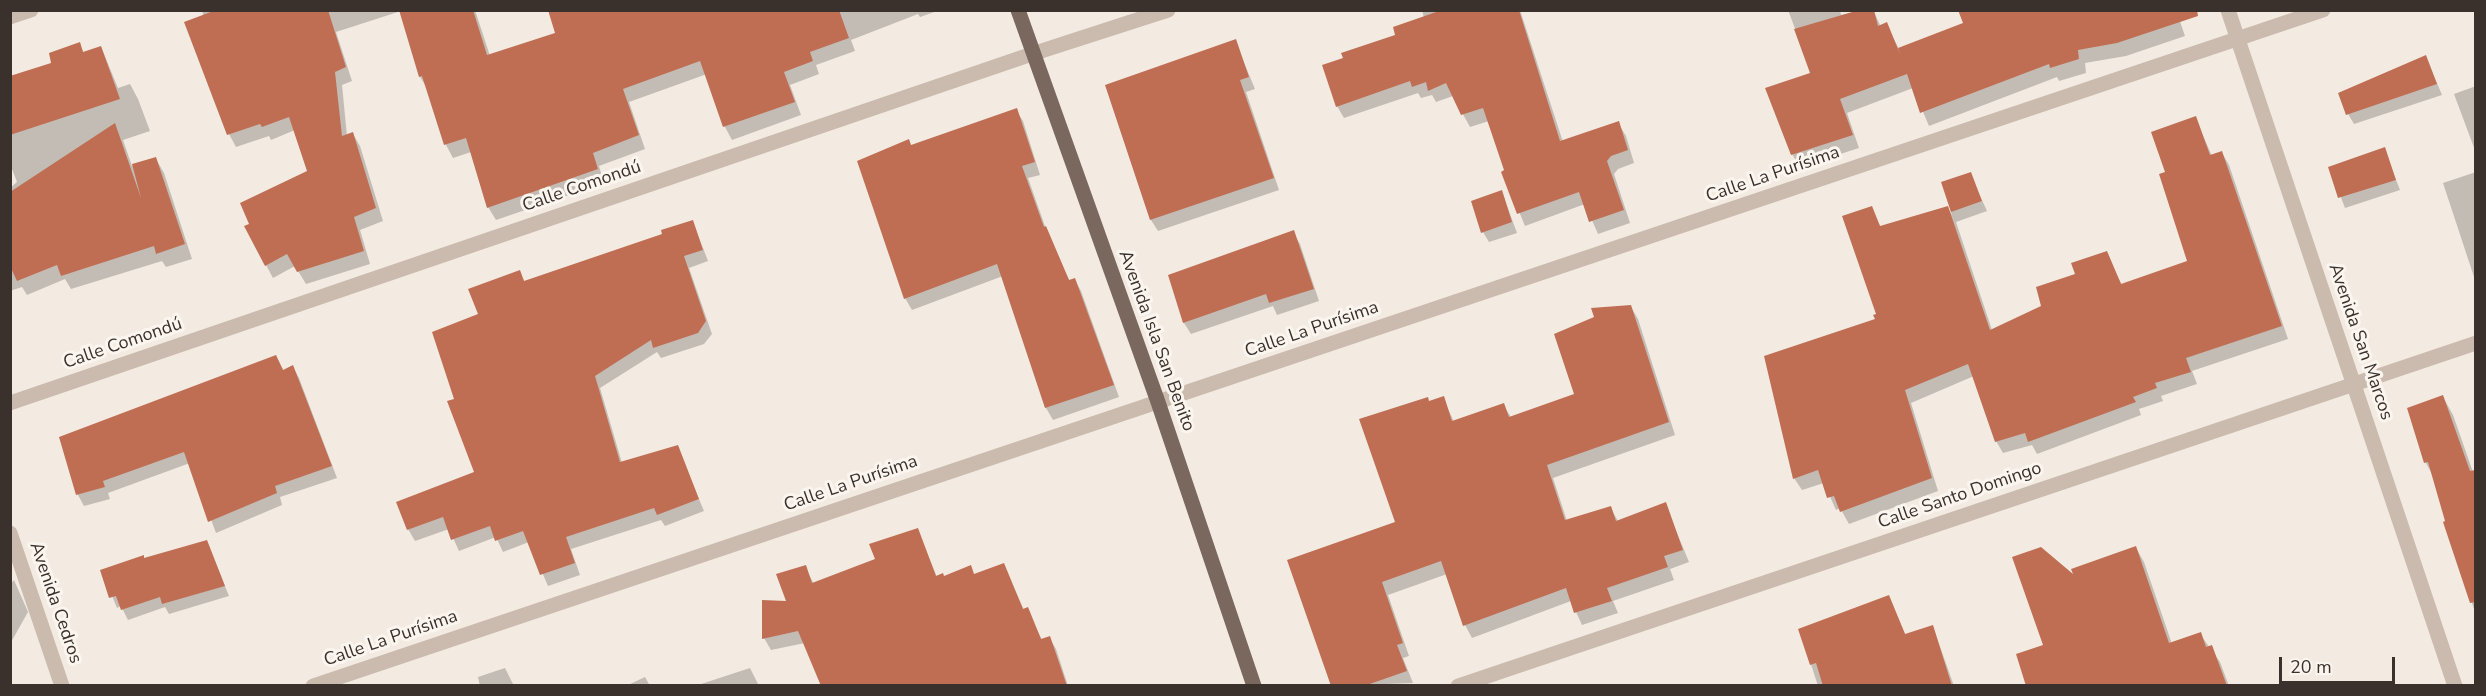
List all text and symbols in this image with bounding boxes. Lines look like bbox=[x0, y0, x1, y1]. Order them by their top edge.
street label: Calle La Purísima bbox=[1703, 142, 1843, 208]
street label: Calle Comondú bbox=[520, 157, 644, 217]
street label: Avenida Isla San Benito bbox=[1113, 248, 1199, 434]
street label: Avenida San Marcos bbox=[2323, 261, 2397, 423]
street label: Calle La Purísima bbox=[1242, 297, 1382, 363]
street label: Calle Comondú bbox=[61, 314, 185, 374]
street label: Calle La Purísima bbox=[781, 451, 921, 517]
street label: Calle Santo Domingo bbox=[1875, 458, 2045, 534]
street label: Avenida Cedros bbox=[24, 539, 86, 667]
street label: Calle La Purísima bbox=[321, 606, 461, 672]
scale bar bbox=[2282, 645, 2398, 683]
text: 20 m bbox=[2290, 655, 2332, 679]

